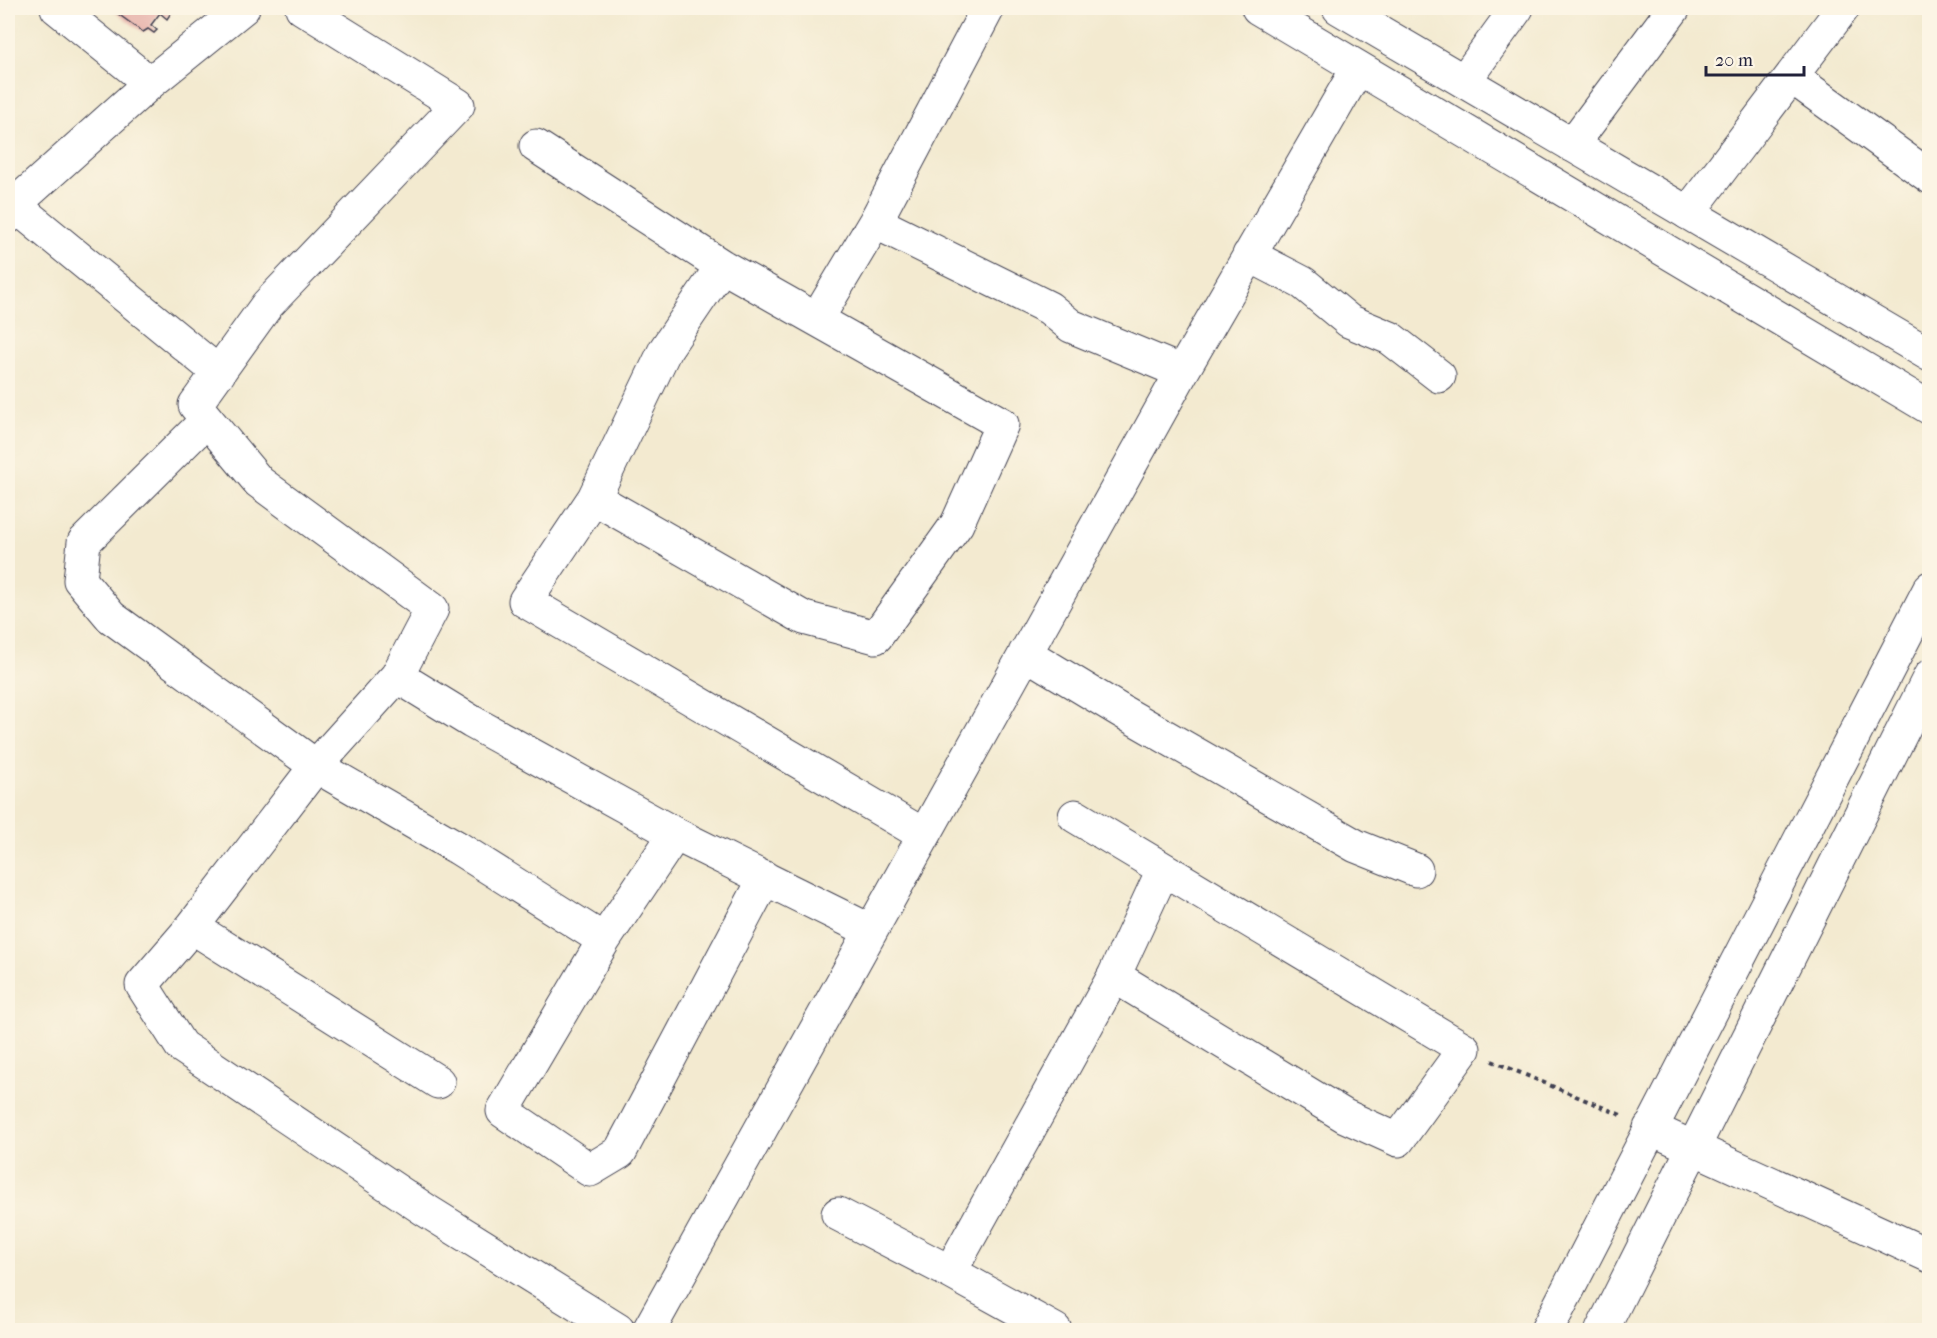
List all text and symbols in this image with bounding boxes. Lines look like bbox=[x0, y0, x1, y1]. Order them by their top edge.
scale bar bbox=[1706, 39, 1804, 77]
text: 20 m bbox=[1715, 50, 1753, 71]

